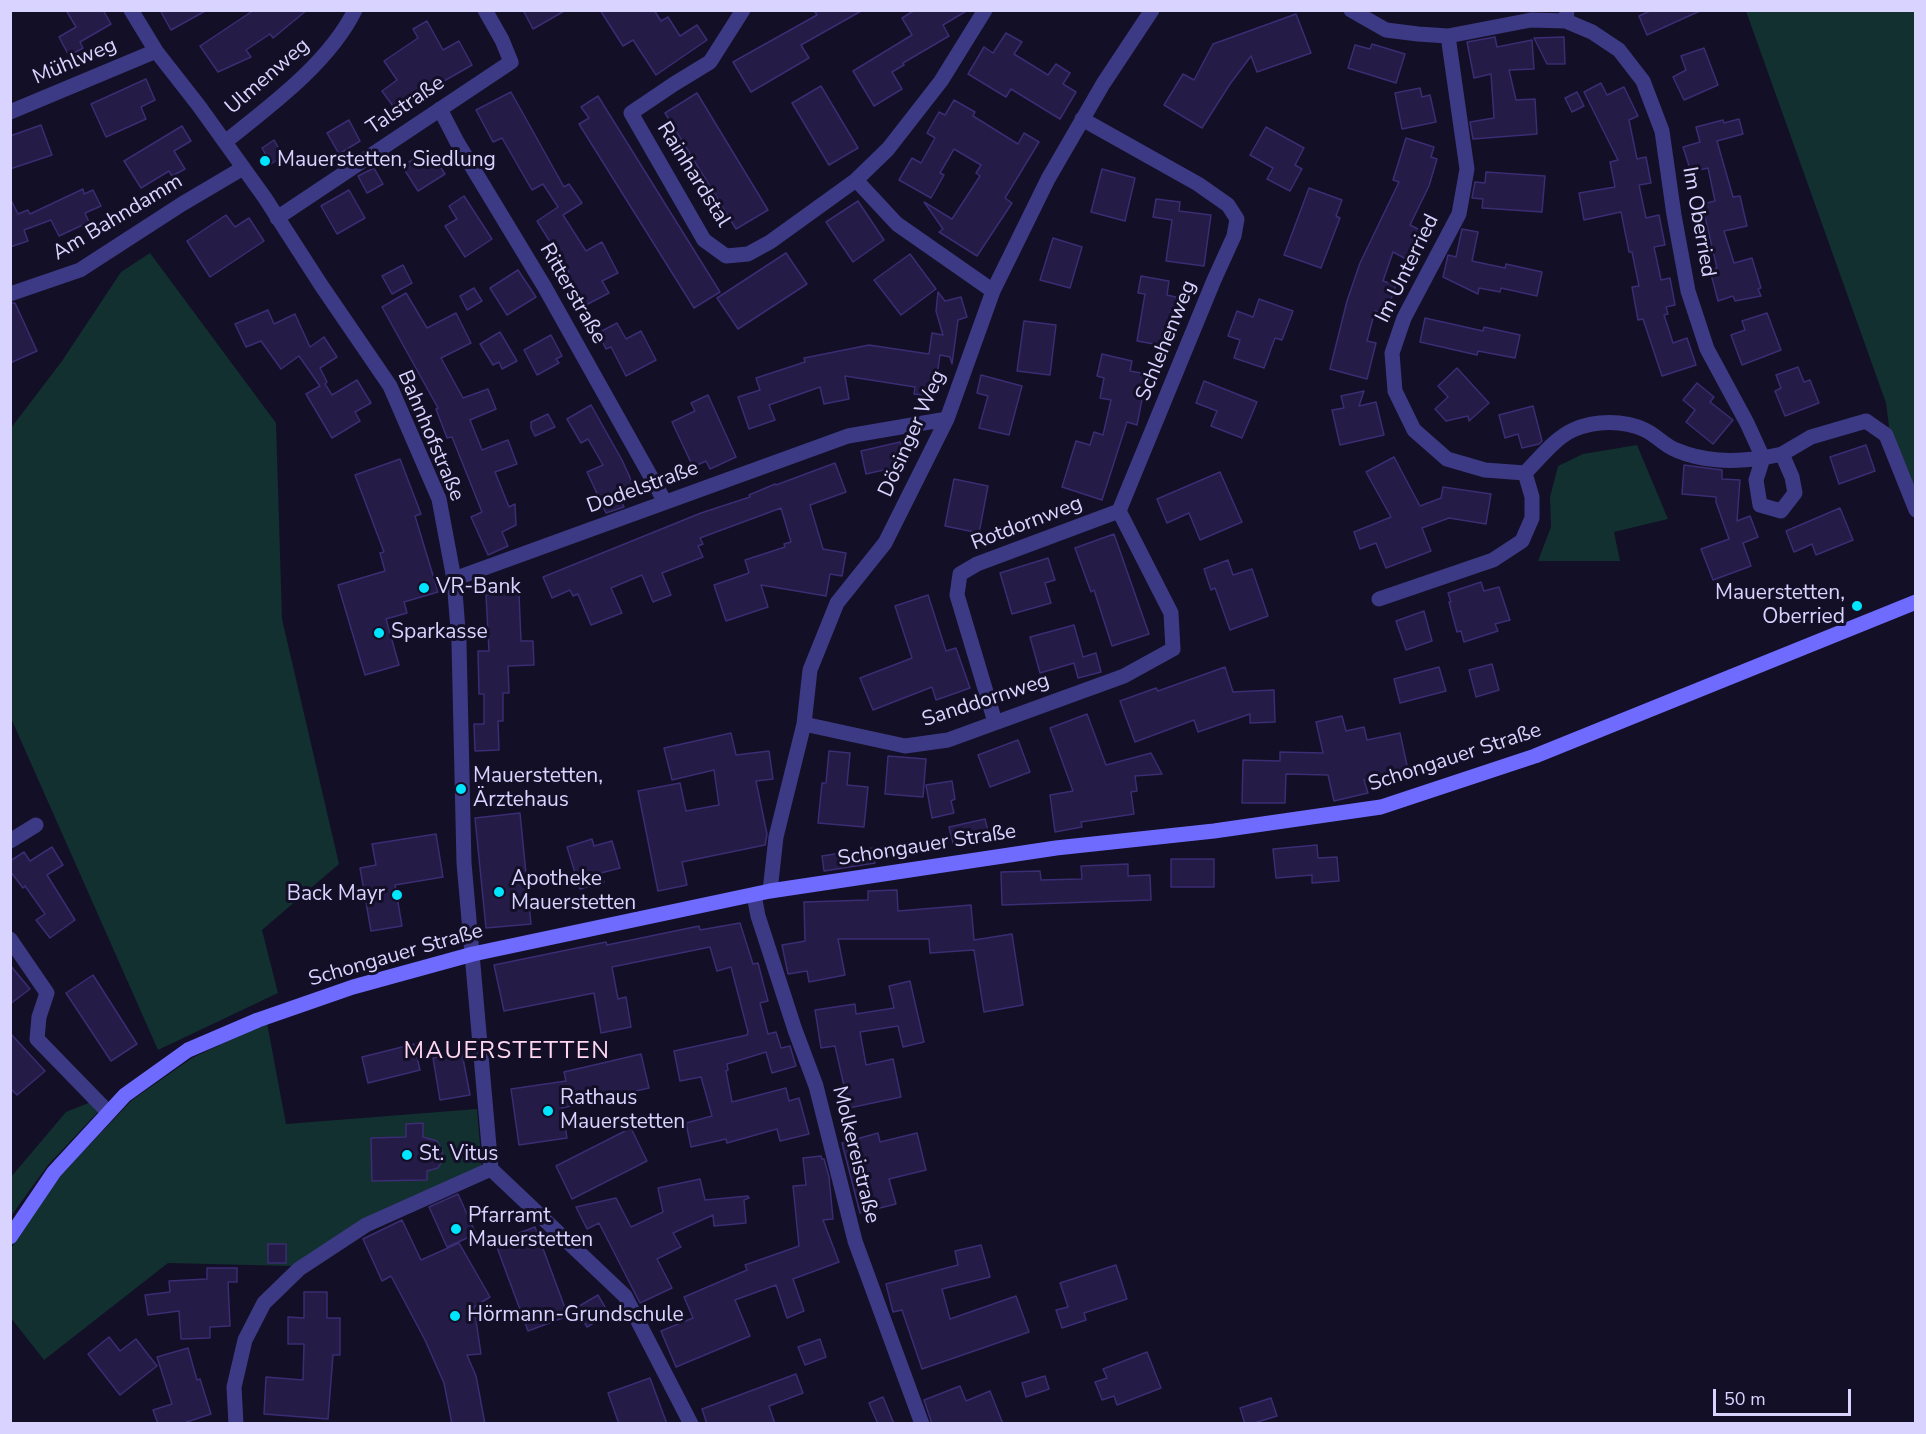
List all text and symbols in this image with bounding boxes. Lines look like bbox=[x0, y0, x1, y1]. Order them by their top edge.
street label: Mühlweg bbox=[29, 33, 121, 91]
street label: Ulmenweg bbox=[221, 34, 315, 120]
street label: Talstraße bbox=[362, 71, 450, 141]
street label: Rainhardstal bbox=[651, 118, 735, 232]
place label: Mauerstetten, Siedlung bbox=[277, 148, 496, 174]
marker: Mauerstetten, Siedlung bbox=[258, 154, 272, 168]
street label: Im Oberried bbox=[1676, 165, 1720, 279]
street label: Am Bahndamm bbox=[48, 169, 188, 267]
street label: Im Unterried bbox=[1371, 211, 1445, 327]
street label: Ritterstraße bbox=[533, 239, 611, 349]
street label: Schlehenweg bbox=[1131, 277, 1203, 405]
street label: Bahnhofstraße bbox=[391, 367, 469, 505]
street label: Dösinger Weg bbox=[874, 367, 952, 501]
street label: Dodelstraße bbox=[584, 456, 702, 520]
street label: Rotdornweg bbox=[968, 491, 1086, 557]
place label: VR-Bank bbox=[436, 575, 521, 601]
marker: VR-Bank bbox=[417, 581, 431, 595]
place label: Mauerstetten, Oberried bbox=[1715, 581, 1845, 631]
marker: Mauerstetten, Oberried bbox=[1850, 599, 1864, 613]
place label: Sparkasse bbox=[391, 620, 488, 646]
marker: Sparkasse bbox=[372, 626, 386, 640]
street label: Sanddornweg bbox=[919, 669, 1053, 733]
street label: Schongauer Straße bbox=[1365, 718, 1545, 798]
place label: Mauerstetten, Ärztehaus bbox=[473, 764, 603, 814]
marker: Mauerstetten, Ärztehaus bbox=[454, 782, 468, 796]
street label: Schongauer Straße bbox=[836, 819, 1018, 873]
place label: Apotheke Mauerstetten bbox=[511, 867, 636, 917]
place label: Back Mayr bbox=[287, 882, 385, 908]
marker: Apotheke Mauerstetten bbox=[492, 885, 506, 899]
marker: Back Mayr bbox=[390, 888, 404, 902]
street label: Schongauer Straße bbox=[306, 919, 486, 993]
district label: MAUERSTETTEN bbox=[404, 1038, 610, 1066]
street label: Molkereistraße bbox=[826, 1084, 884, 1226]
place label: Rathaus Mauerstetten bbox=[560, 1086, 685, 1136]
marker: Rathaus Mauerstetten bbox=[541, 1104, 555, 1118]
place label: St. Vitus bbox=[419, 1142, 498, 1168]
marker: St. Vitus bbox=[400, 1148, 414, 1162]
place label: Pfarramt Mauerstetten bbox=[468, 1204, 593, 1254]
marker: Pfarramt Mauerstetten bbox=[449, 1222, 463, 1236]
place label: Hörmann-Grundschule bbox=[467, 1303, 684, 1329]
marker: Hörmann-Grundschule bbox=[448, 1309, 462, 1323]
scale bar bbox=[1716, 1377, 1854, 1415]
text: 50 m bbox=[1724, 1387, 1766, 1411]

